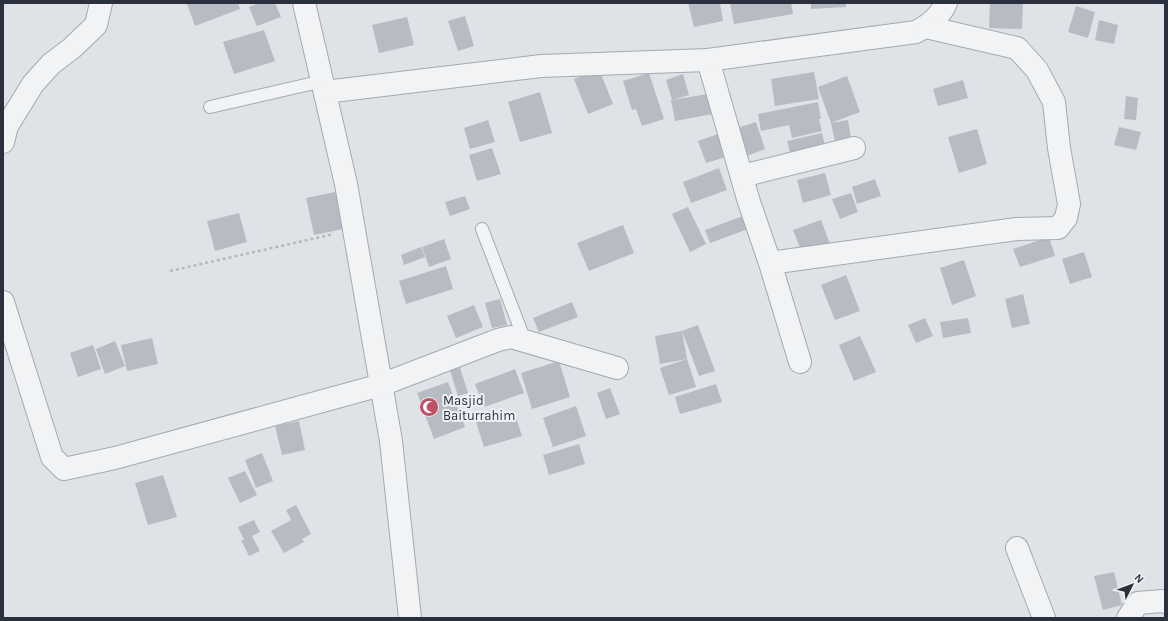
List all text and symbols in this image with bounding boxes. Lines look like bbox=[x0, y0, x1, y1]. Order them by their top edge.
place label: Masjid Baiturrahim bbox=[443, 393, 515, 423]
mosque icon: Masjid Baiturrahim bbox=[418, 396, 440, 418]
north arrow bbox=[1112, 565, 1152, 605]
text: N bbox=[1132, 571, 1147, 586]

